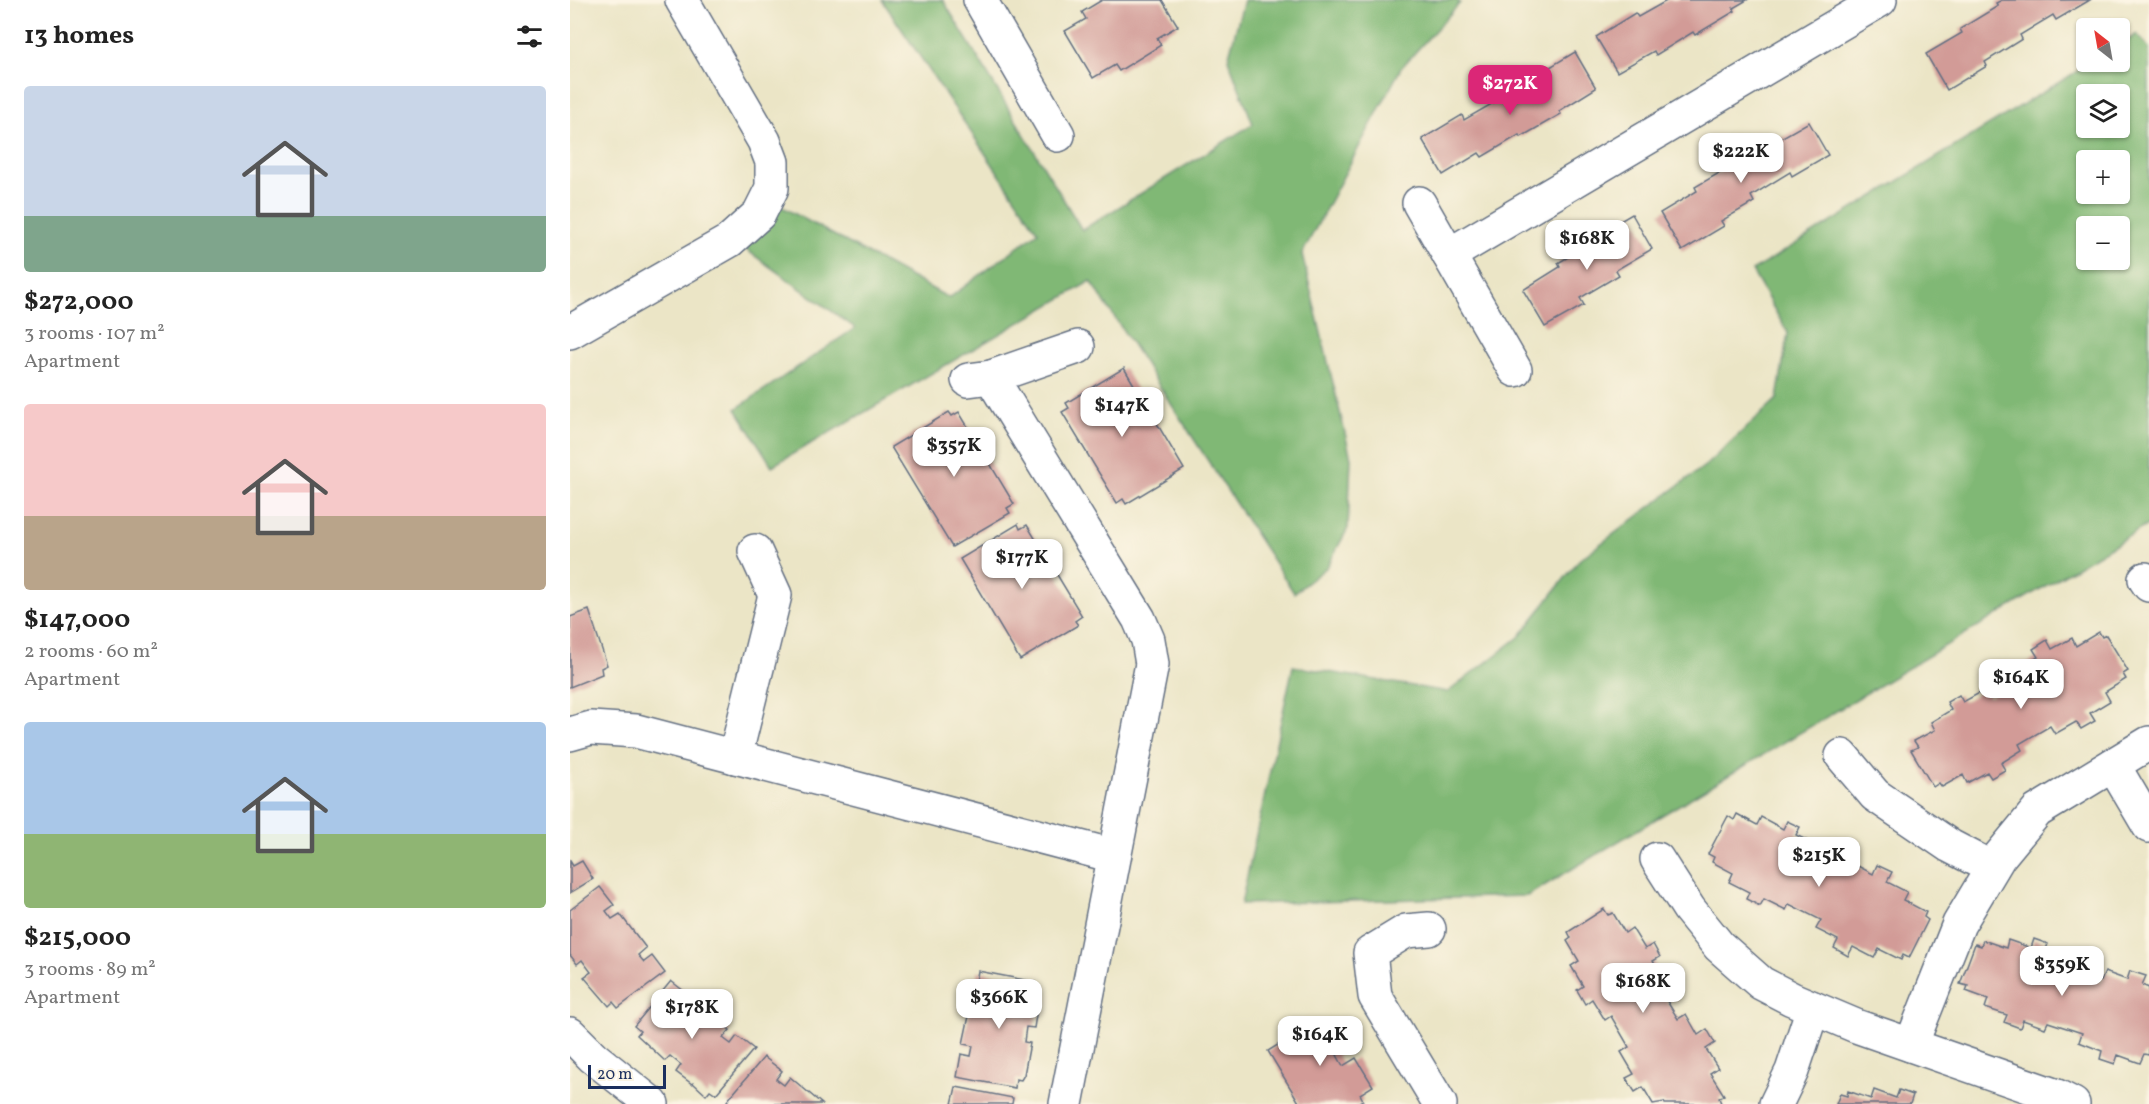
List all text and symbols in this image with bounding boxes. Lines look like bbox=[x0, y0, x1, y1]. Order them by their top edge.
text: 13 homes bbox=[24, 18, 134, 54]
north arrow bbox=[2076, 18, 2130, 72]
map controls bbox=[2076, 18, 2130, 270]
icon: filters bbox=[513, 20, 546, 53]
pin: $272K bbox=[1468, 65, 1552, 116]
text: $272K bbox=[1482, 70, 1538, 98]
button: layers bbox=[2076, 84, 2130, 138]
icon: home bbox=[231, 125, 339, 233]
pin: $222K bbox=[1699, 133, 1783, 184]
text: $222K bbox=[1713, 138, 1769, 166]
button: + bbox=[2076, 150, 2130, 204]
button: − bbox=[2076, 216, 2130, 270]
pin: $168K bbox=[1545, 220, 1629, 271]
text: $168K bbox=[1559, 225, 1615, 253]
text: $272,000 bbox=[24, 284, 133, 320]
text: 3 rooms · 107 m² bbox=[24, 320, 165, 348]
text: Apartment bbox=[24, 348, 120, 376]
pin: $147K bbox=[1080, 387, 1164, 438]
text: $147K bbox=[1094, 392, 1150, 420]
pin: $357K bbox=[912, 427, 996, 478]
text: $357K bbox=[926, 432, 982, 460]
icon: home bbox=[231, 443, 339, 551]
pin: $177K bbox=[980, 539, 1064, 590]
text: $177K bbox=[996, 544, 1048, 572]
text: $147,000 bbox=[24, 602, 130, 638]
text: 2 rooms · 60 m² bbox=[24, 638, 158, 666]
pin: $164K bbox=[1979, 659, 2063, 710]
text: $164K bbox=[1993, 664, 2049, 692]
text: Apartment bbox=[24, 666, 120, 694]
icon: home bbox=[231, 761, 339, 869]
pin: $215K bbox=[1777, 837, 1861, 888]
text: $215K bbox=[1792, 842, 1846, 870]
text: $215,000 bbox=[24, 920, 131, 956]
pin: $359K bbox=[2020, 946, 2104, 997]
text: $359K bbox=[2034, 951, 2090, 979]
text: 3 rooms · 89 m² bbox=[24, 956, 156, 984]
pin: $168K bbox=[1601, 963, 1685, 1014]
text: $168K bbox=[1615, 968, 1671, 996]
pin: $366K bbox=[957, 979, 1041, 1030]
text: Apartment bbox=[24, 984, 120, 1012]
text: $366K bbox=[970, 984, 1028, 1012]
pin: $178K bbox=[650, 989, 734, 1040]
text: $178K bbox=[665, 994, 719, 1022]
pin: $164K bbox=[1278, 1016, 1362, 1067]
text: $164K bbox=[1292, 1021, 1348, 1049]
scale bar bbox=[588, 1062, 666, 1090]
text: 20 m bbox=[597, 1064, 632, 1086]

